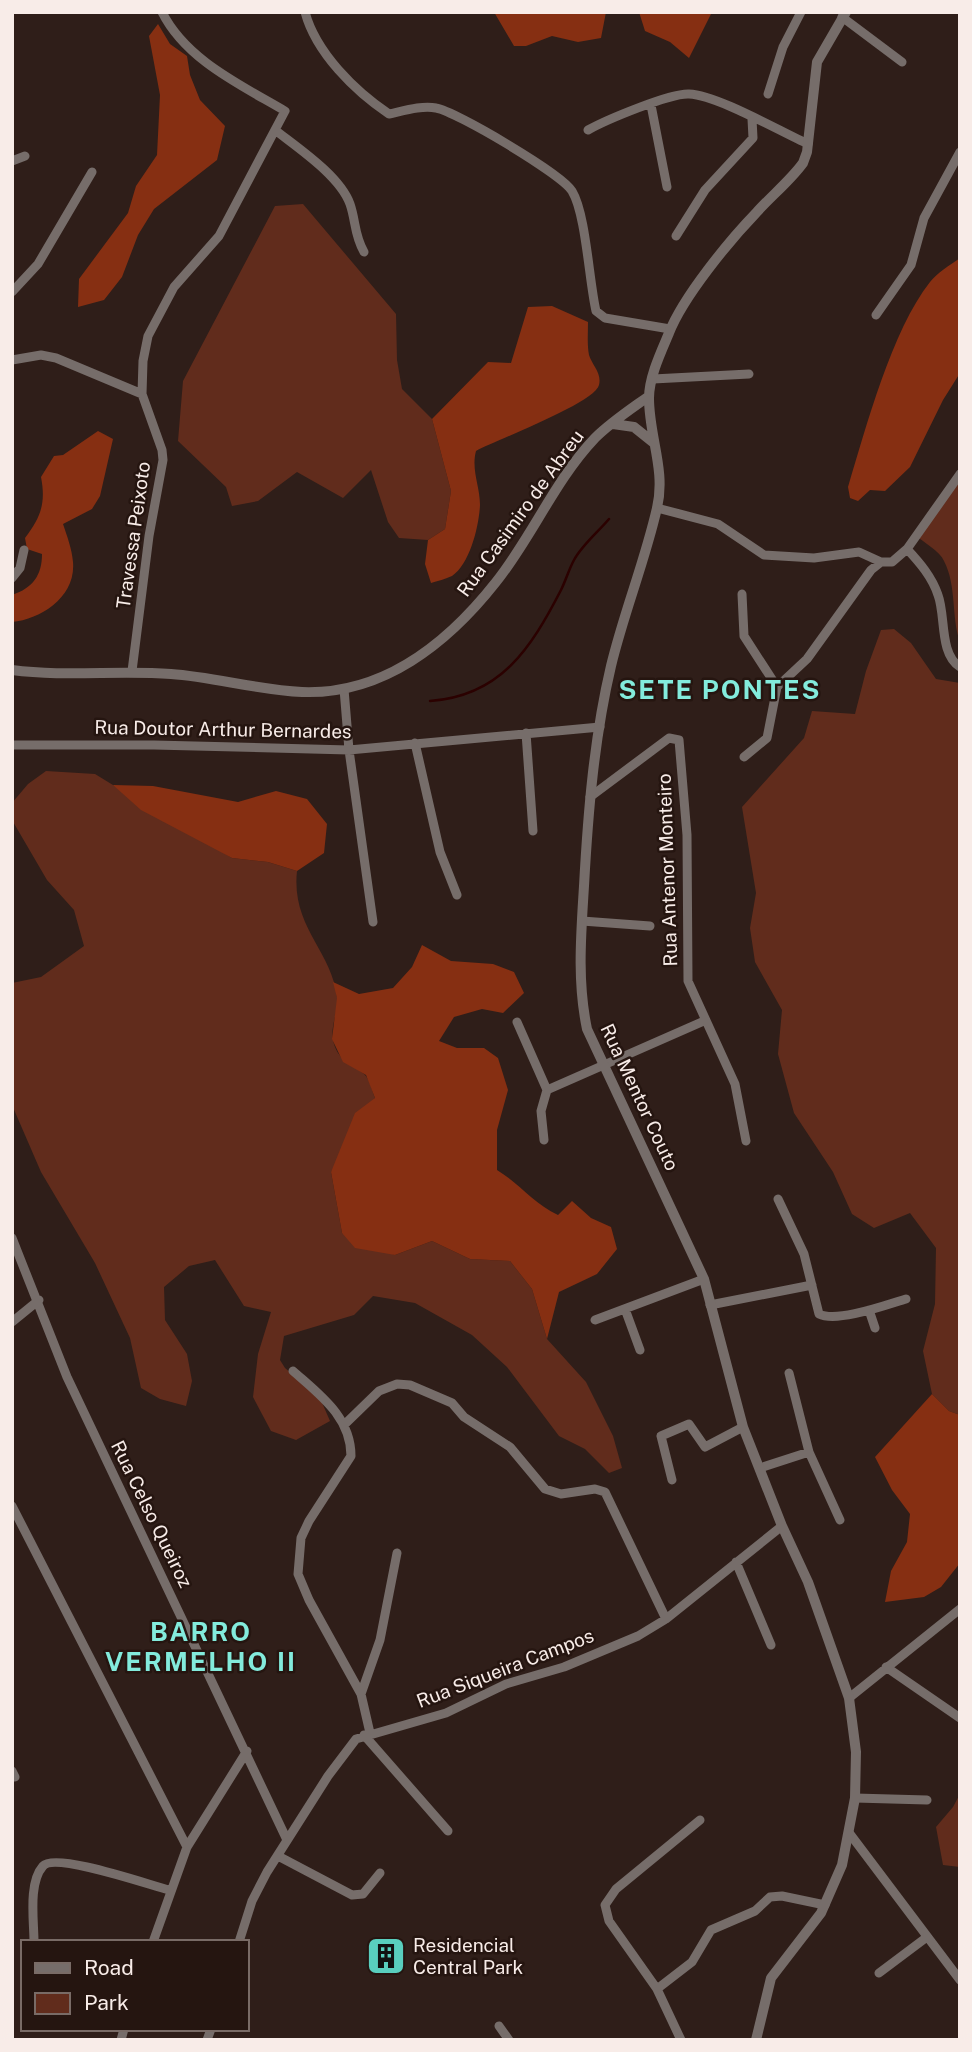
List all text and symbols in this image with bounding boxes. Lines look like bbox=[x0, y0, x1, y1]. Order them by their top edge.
street label: Rua Casimiro de Abreu bbox=[452, 425, 588, 601]
street label: Travessa Peixoto bbox=[112, 460, 154, 610]
district label: SETE PONTES bbox=[618, 674, 822, 705]
street label: Rua Doutor Arthur Bernardes bbox=[94, 716, 352, 742]
street label: Rua Antenor Monteiro bbox=[653, 773, 681, 967]
street label: Rua Mentor Couto bbox=[596, 1020, 684, 1174]
street label: Rua Celso Queiroz bbox=[107, 1437, 197, 1591]
district label: BARRO VERMELHO II bbox=[105, 1616, 297, 1677]
street label: Rua Siqueira Campos bbox=[413, 1624, 597, 1712]
place label: Residencial Central Park bbox=[413, 1934, 524, 1978]
building icon: Residencial Central Park bbox=[365, 1935, 407, 1977]
legend bbox=[21, 1940, 248, 2031]
text: Road bbox=[84, 1955, 134, 1980]
text: Park bbox=[84, 1990, 129, 2015]

